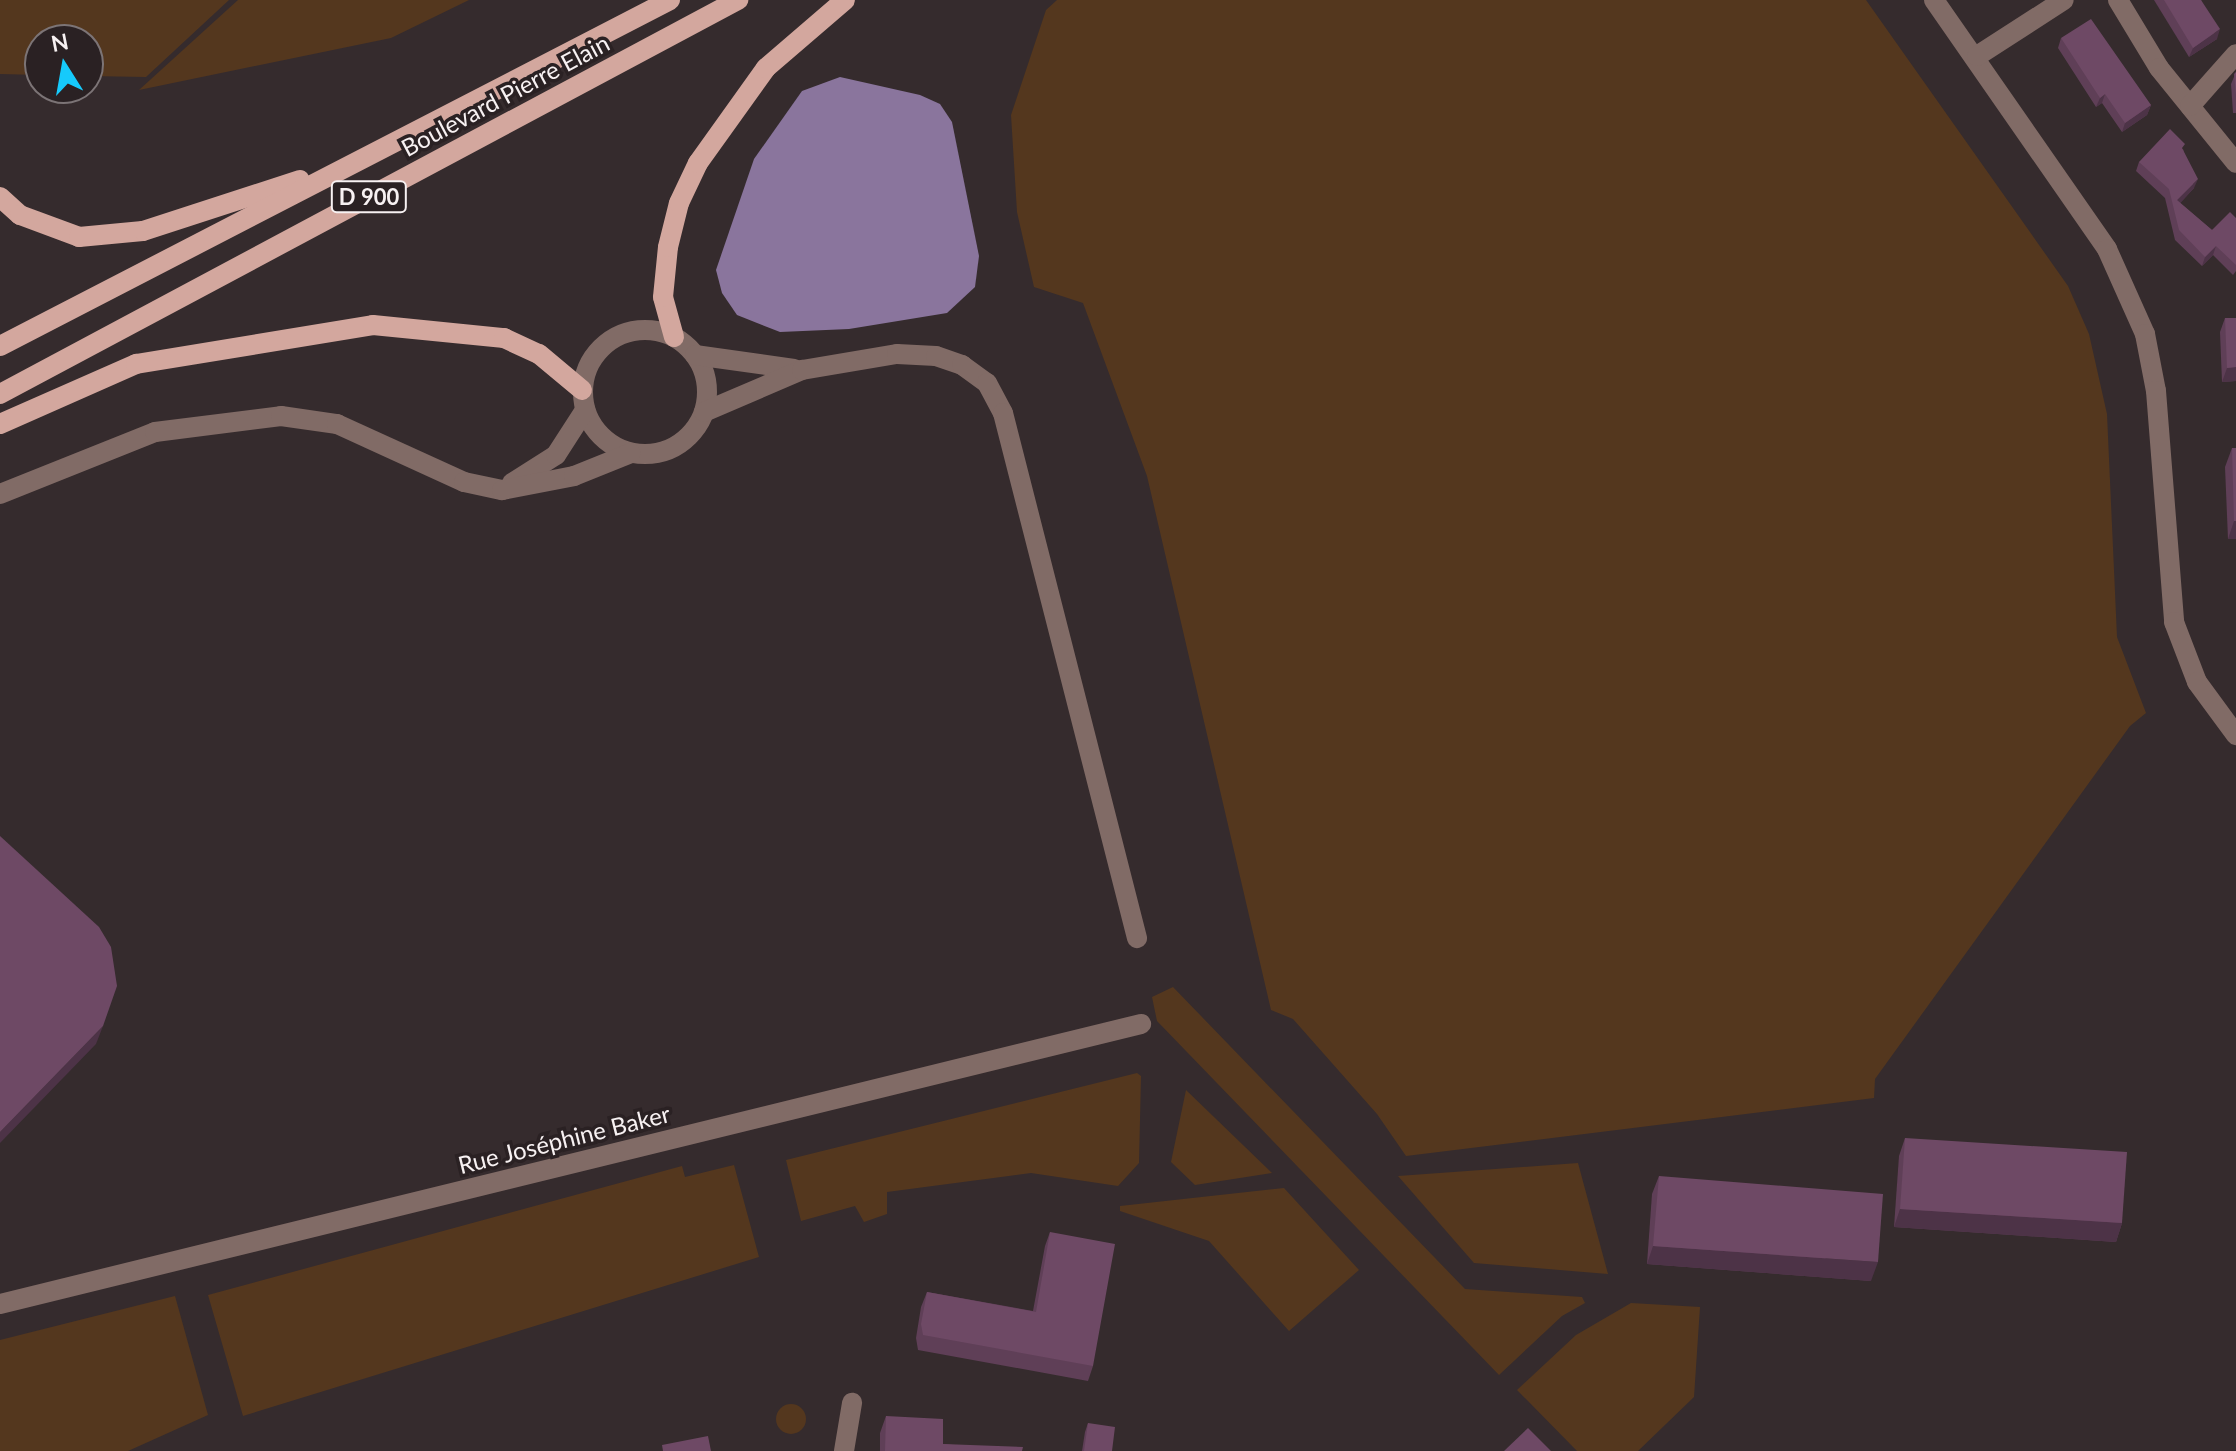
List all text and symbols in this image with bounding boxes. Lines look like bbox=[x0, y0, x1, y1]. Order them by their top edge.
north arrow bbox=[24, 24, 104, 104]
text: N bbox=[49, 27, 71, 57]
street label: Boulevard Pierre Elain bbox=[396, 28, 614, 162]
road number: D 900 bbox=[329, 179, 409, 215]
street label: Rue Joséphine Baker bbox=[455, 1099, 673, 1179]

